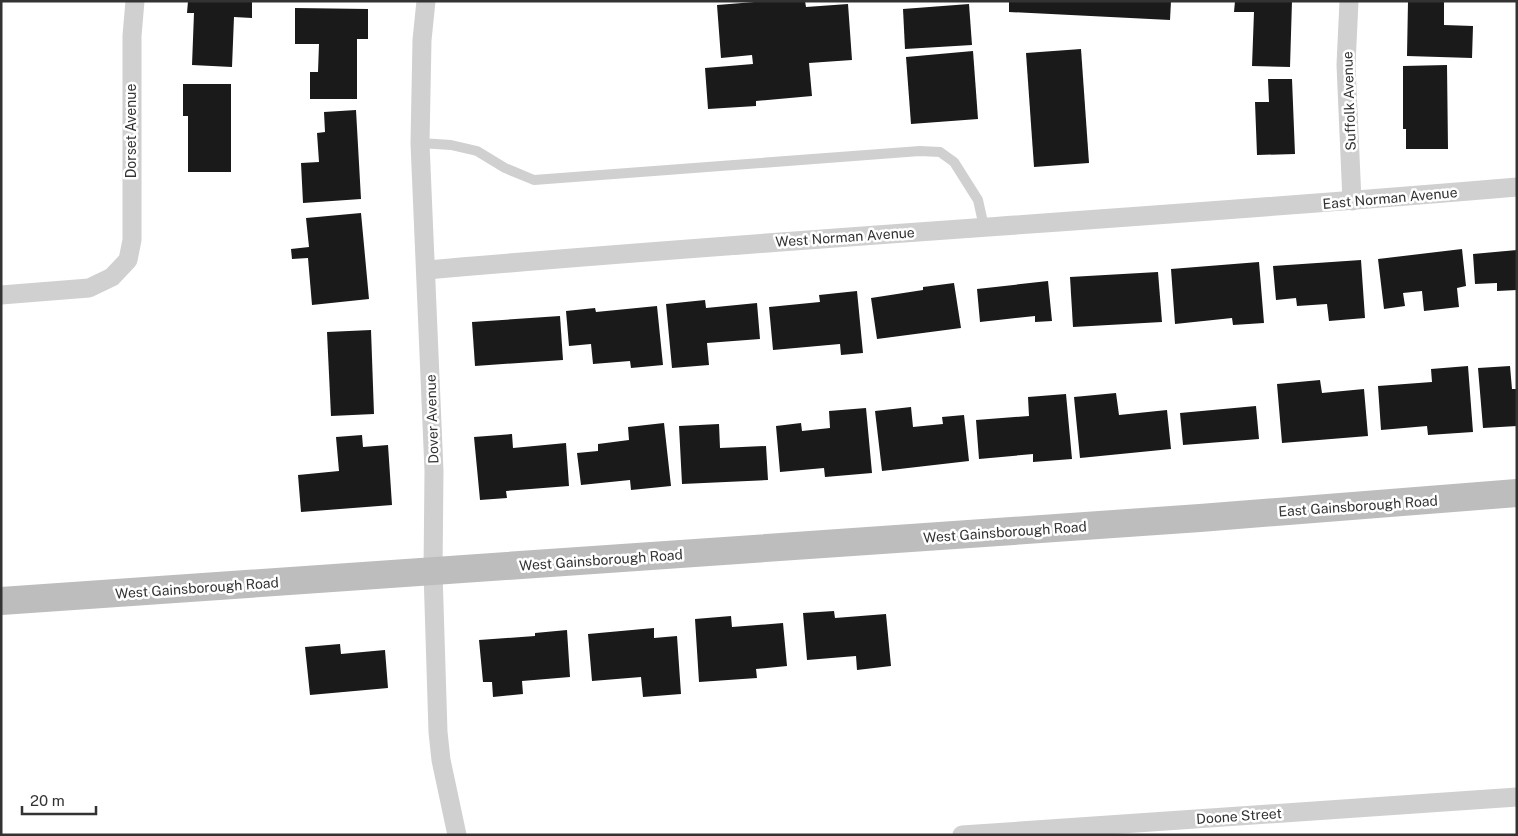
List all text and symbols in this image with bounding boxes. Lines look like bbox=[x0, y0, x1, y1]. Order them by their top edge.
street label: Suffolk Avenue bbox=[1339, 51, 1359, 151]
street label: Dorset Avenue bbox=[123, 84, 139, 178]
street label: East Norman Avenue bbox=[1322, 184, 1458, 212]
street label: West Norman Avenue bbox=[775, 224, 915, 250]
street label: Dover Avenue bbox=[422, 374, 442, 464]
street label: East Gainsborough Road bbox=[1278, 492, 1438, 520]
street label: West Gainsborough Road bbox=[923, 518, 1087, 546]
street label: West Gainsborough Road bbox=[519, 546, 683, 574]
street label: West Gainsborough Road bbox=[115, 574, 279, 602]
scale bar bbox=[22, 784, 96, 816]
text: 20 m bbox=[30, 792, 65, 809]
street label: Doone Street bbox=[1196, 805, 1282, 827]

